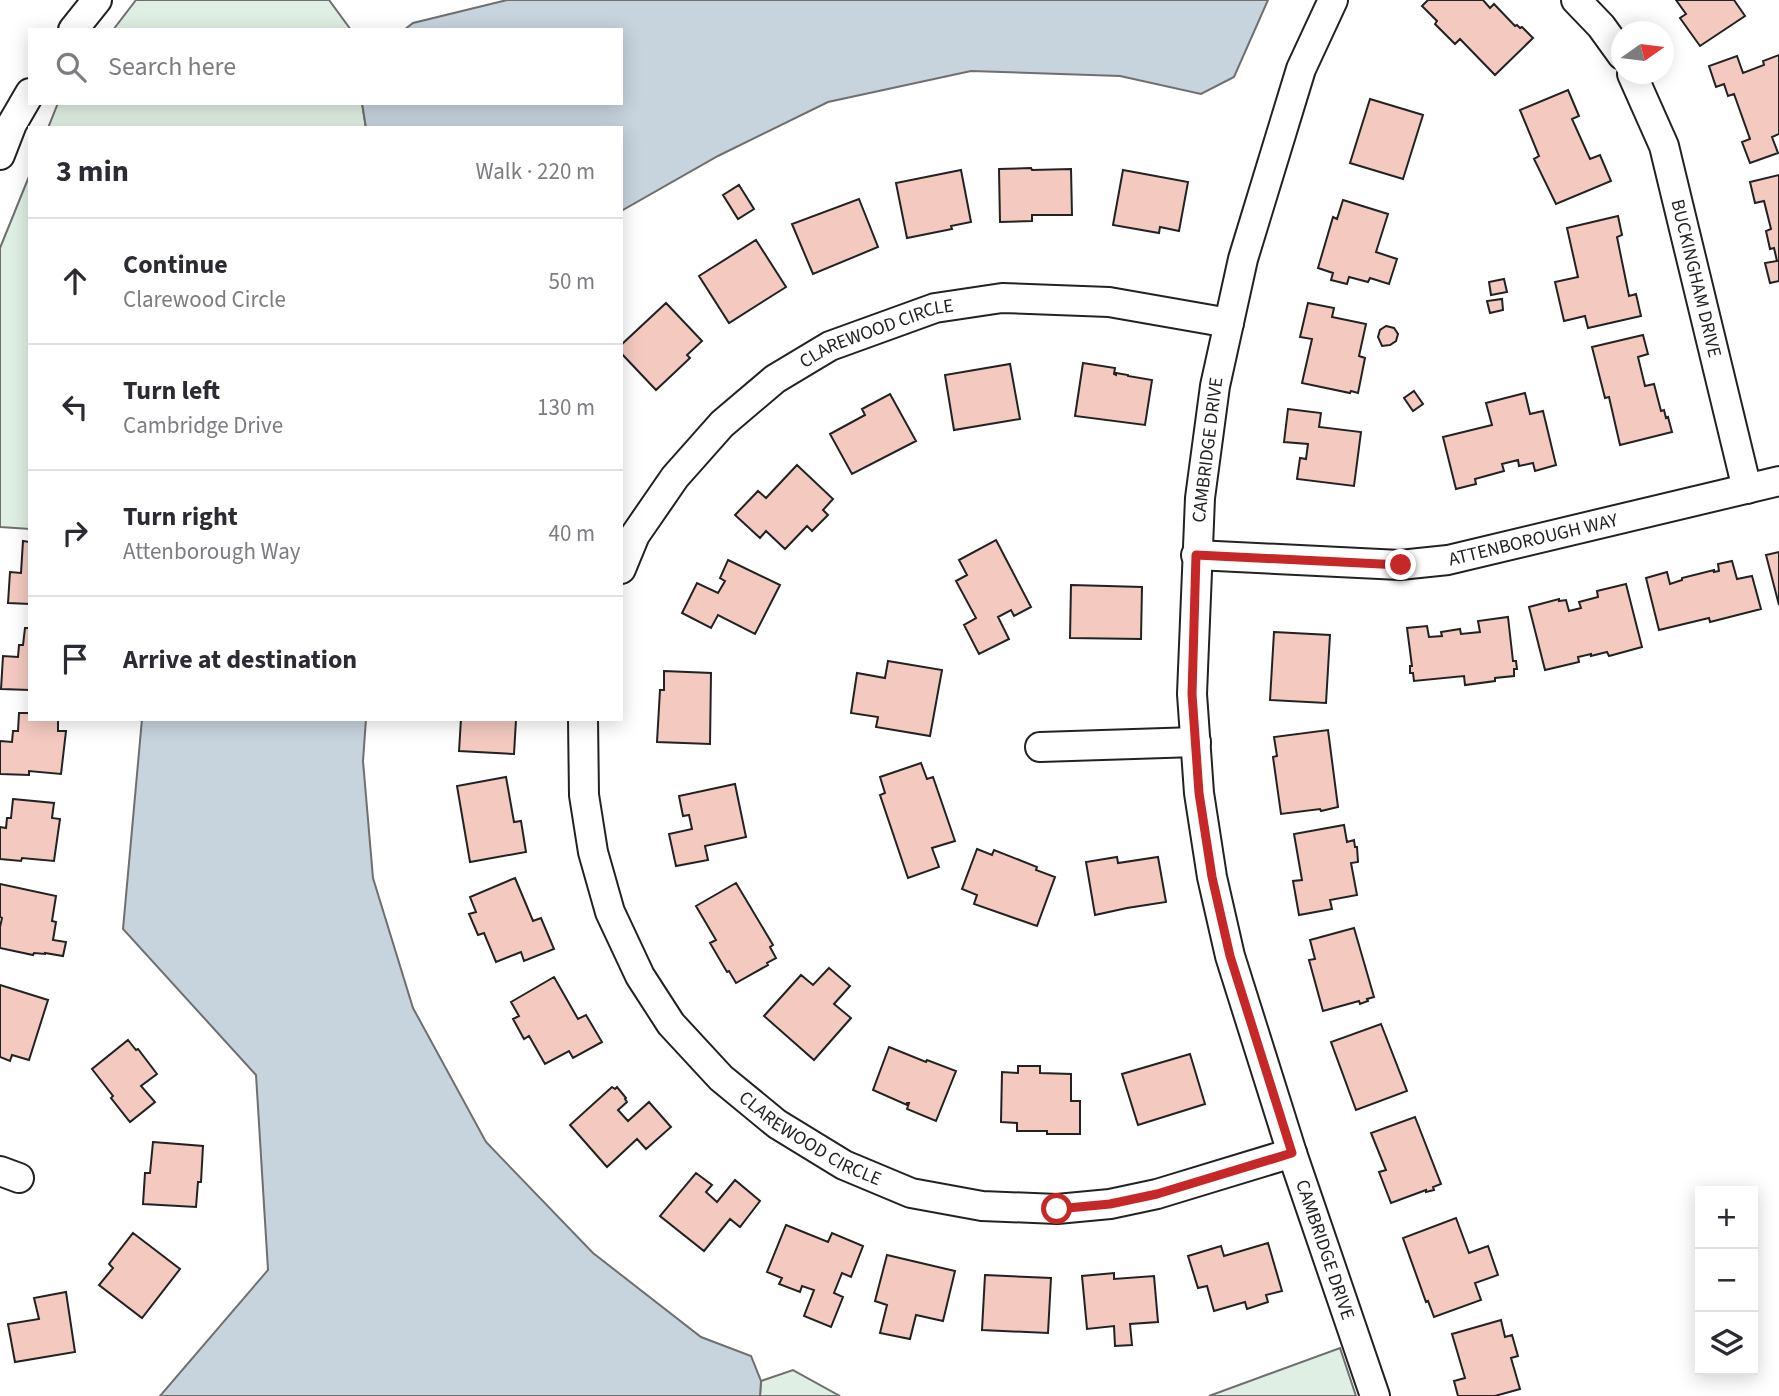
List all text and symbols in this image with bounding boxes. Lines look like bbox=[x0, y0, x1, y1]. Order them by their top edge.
north arrow bbox=[1611, 21, 1674, 84]
search box bbox=[28, 28, 623, 105]
icon: search bbox=[52, 48, 90, 86]
text: Search here bbox=[108, 48, 236, 85]
text: 3 min bbox=[56, 150, 129, 193]
text: Walk · 220 m bbox=[476, 155, 595, 188]
street label: BUCKINGHAM DRIVE bbox=[1664, 196, 1728, 360]
text: Continue bbox=[123, 246, 228, 283]
icon: ahead bbox=[56, 262, 94, 300]
text: 50 m bbox=[548, 265, 595, 298]
text: Clarewood Circle bbox=[123, 283, 286, 316]
street label: CLAREWOOD CIRCLE bbox=[794, 292, 955, 375]
text: Turn left bbox=[123, 372, 220, 409]
street label: CAMBRIDGE DRIVE bbox=[1186, 376, 1230, 524]
icon: left bbox=[56, 388, 94, 426]
text: 130 m bbox=[537, 391, 595, 424]
text: Cambridge Drive bbox=[123, 409, 283, 442]
text: Turn right bbox=[123, 498, 238, 535]
street label: ATTENBOROUGH WAY bbox=[1446, 506, 1622, 573]
icon: right bbox=[56, 514, 94, 552]
text: 40 m bbox=[548, 517, 595, 550]
text: Attenborough Way bbox=[123, 535, 301, 568]
route end bbox=[1385, 549, 1416, 580]
icon: arrive bbox=[56, 640, 94, 678]
text: Arrive at destination bbox=[123, 641, 357, 678]
street label: CLAREWOOD CIRCLE bbox=[733, 1084, 885, 1193]
street label: CAMBRIDGE DRIVE bbox=[1289, 1176, 1362, 1324]
map controls bbox=[1695, 1186, 1758, 1375]
button: + bbox=[1695, 1186, 1758, 1249]
route start bbox=[1041, 1193, 1072, 1224]
button: − bbox=[1695, 1249, 1758, 1312]
button: layers bbox=[1695, 1312, 1758, 1375]

